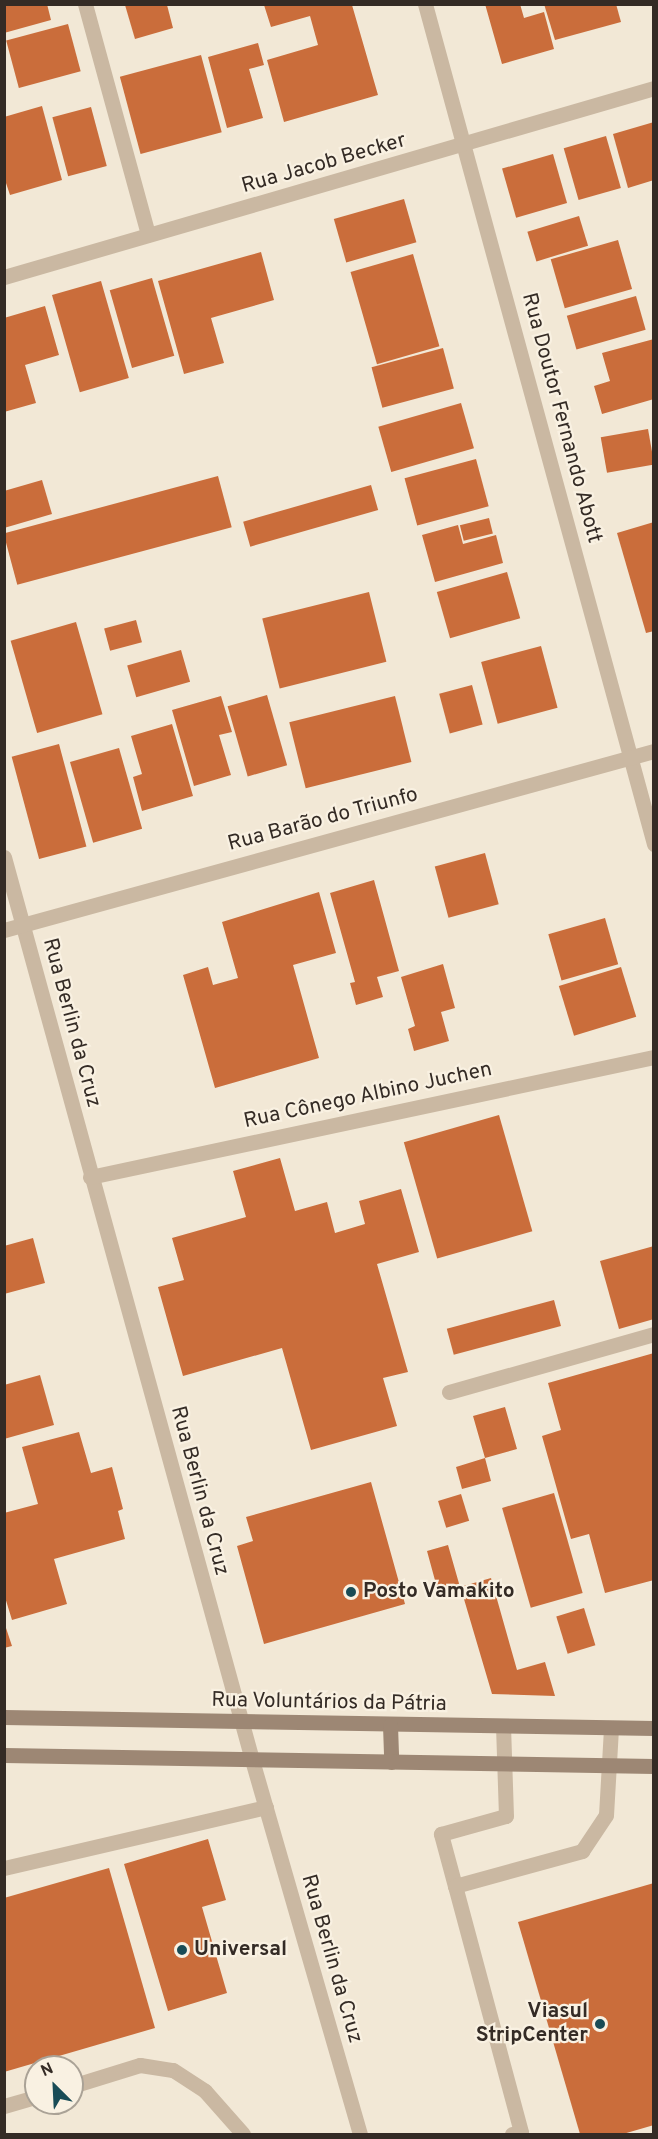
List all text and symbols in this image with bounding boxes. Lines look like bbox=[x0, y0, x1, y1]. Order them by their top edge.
street label: Rua Jacob Becker bbox=[239, 128, 409, 200]
street label: Rua Doutor Fernando Abott bbox=[515, 290, 607, 546]
street label: Rua Barão do Triunfo bbox=[225, 782, 421, 858]
street label: Rua Berlin da Cruz bbox=[36, 935, 106, 1111]
street label: Rua Cônego Albino Juchen bbox=[241, 1057, 495, 1135]
street label: Rua Berlin da Cruz bbox=[164, 1403, 234, 1579]
place label: Posto Vamakito bbox=[363, 1579, 516, 1605]
marker: Posto Vamakito bbox=[344, 1585, 358, 1599]
street label: Rua Voluntários da Pátria bbox=[211, 1688, 447, 1718]
street label: Rua Berlin da Cruz bbox=[295, 1872, 367, 2046]
place label: Universal bbox=[194, 1937, 287, 1963]
marker: Universal bbox=[175, 1943, 189, 1957]
place label: Viasul StripCenter bbox=[476, 1999, 588, 2049]
marker: Viasul StripCenter bbox=[593, 2017, 607, 2031]
north arrow bbox=[24, 2055, 84, 2115]
text: N bbox=[38, 2059, 57, 2082]

